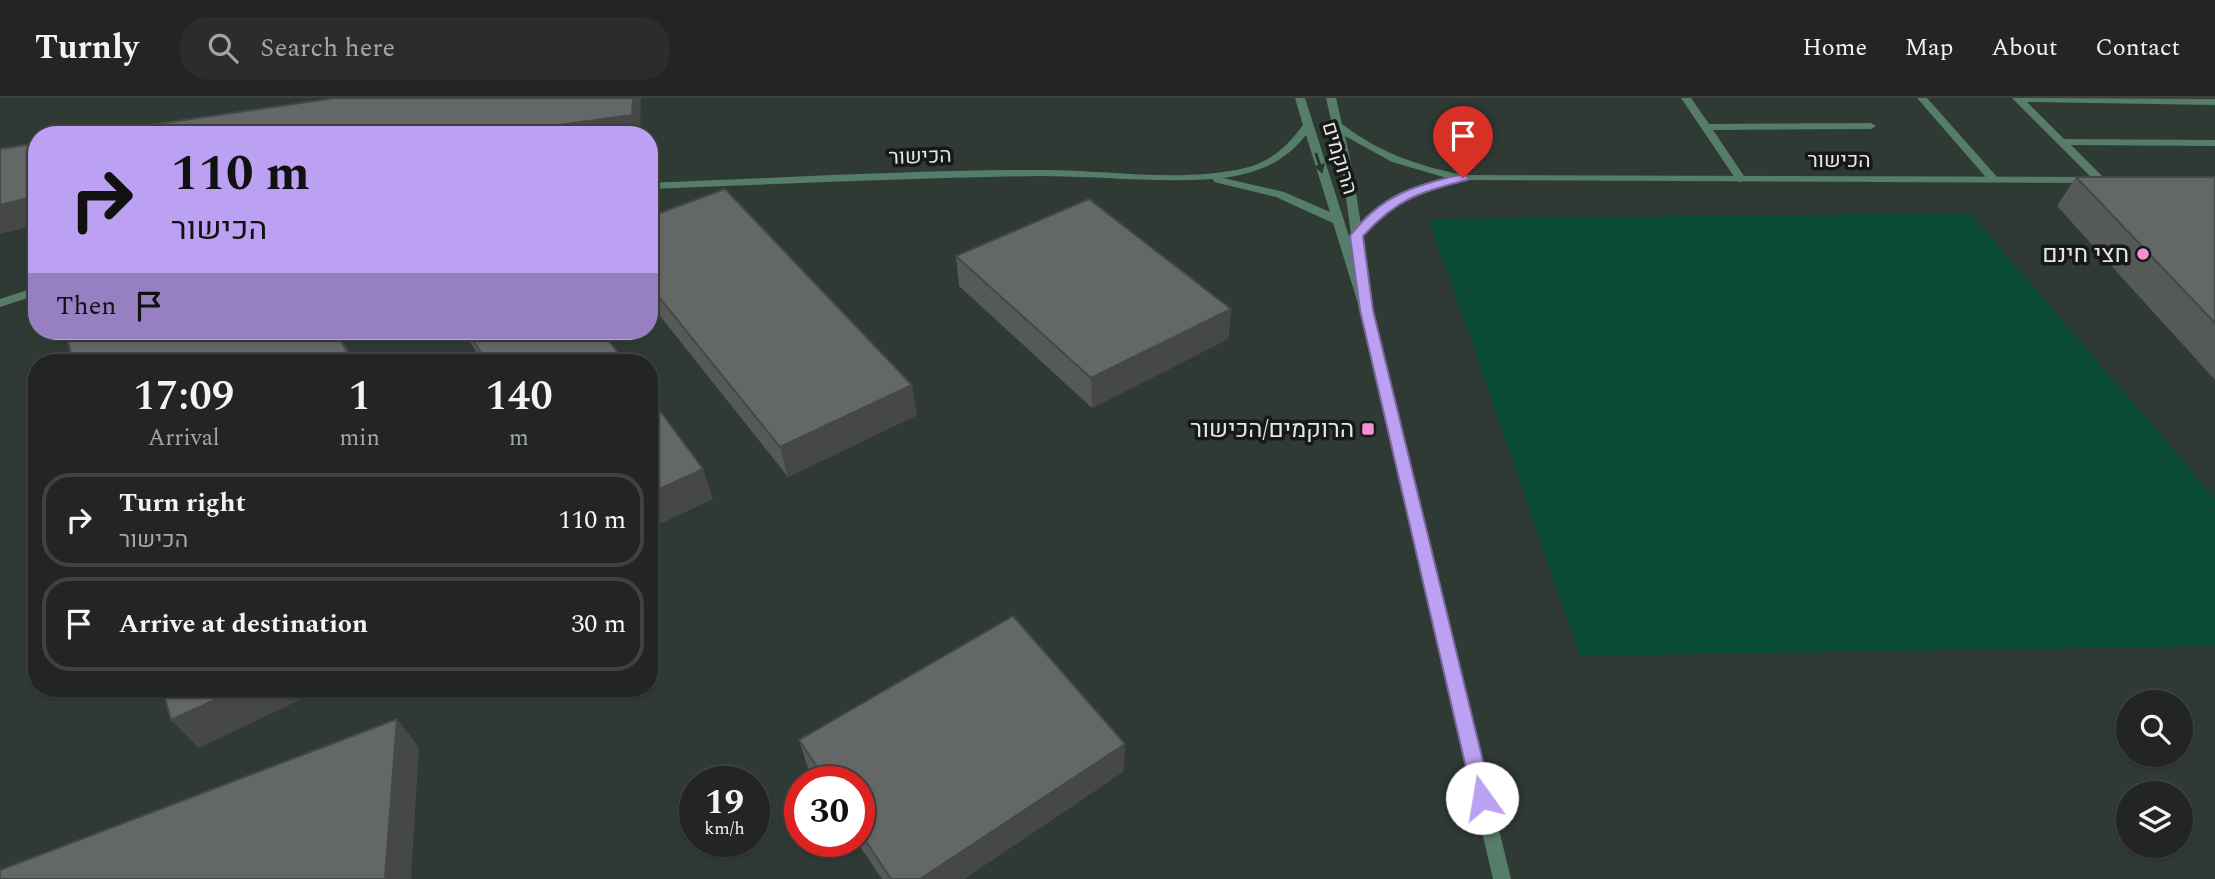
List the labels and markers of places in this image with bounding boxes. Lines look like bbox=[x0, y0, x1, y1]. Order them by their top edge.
pin bbox=[1433, 106, 1493, 178]
place label: חצי חינם bbox=[2042, 237, 2129, 273]
marker: חצי חינם bbox=[2135, 246, 2151, 262]
place label: הרוקמים/הכישור bbox=[1190, 412, 1354, 448]
marker: הרוקמים/הכישור bbox=[1360, 421, 1376, 437]

